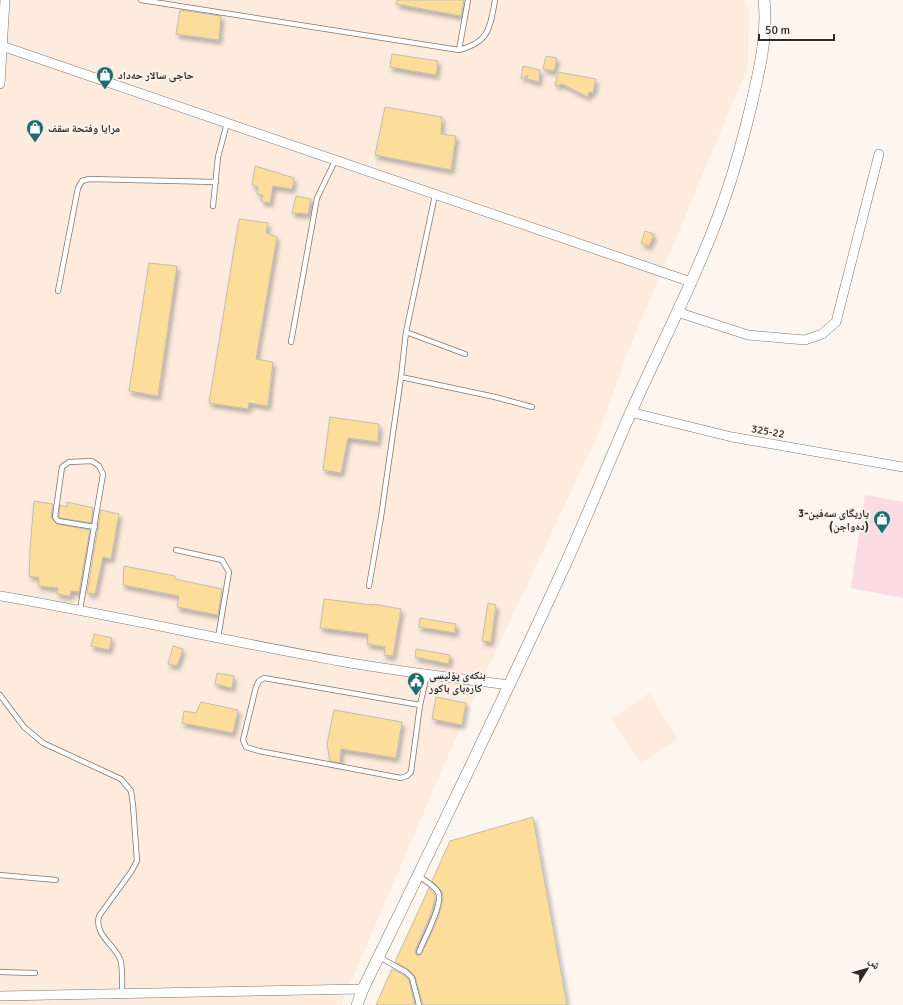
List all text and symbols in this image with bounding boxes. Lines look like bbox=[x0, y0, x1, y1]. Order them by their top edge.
scale bar bbox=[759, 16, 834, 42]
text: 50 m bbox=[765, 23, 790, 38]
shop icon: حاجی سالار حەداد bbox=[95, 65, 115, 90]
place label: حاجی سالار حەداد bbox=[118, 69, 194, 83]
shop icon: مرايا وفتحة سقف bbox=[25, 118, 45, 143]
place label: مرايا وفتحة سقف bbox=[48, 122, 120, 135]
street label: 325-22 bbox=[750, 422, 786, 441]
place label: یاریگای سەفین-3 (دەواجن) bbox=[798, 507, 869, 534]
shop icon: یاریگای سەفین-3 (دەواجن) bbox=[872, 509, 892, 534]
place label: بنکەی پۆلیسی کارەبای باکور bbox=[428, 669, 486, 696]
public building icon: بنکەی پۆلیسی کارەبای باکور bbox=[406, 671, 426, 696]
north arrow bbox=[847, 949, 887, 989]
text: ش bbox=[865, 955, 883, 973]

